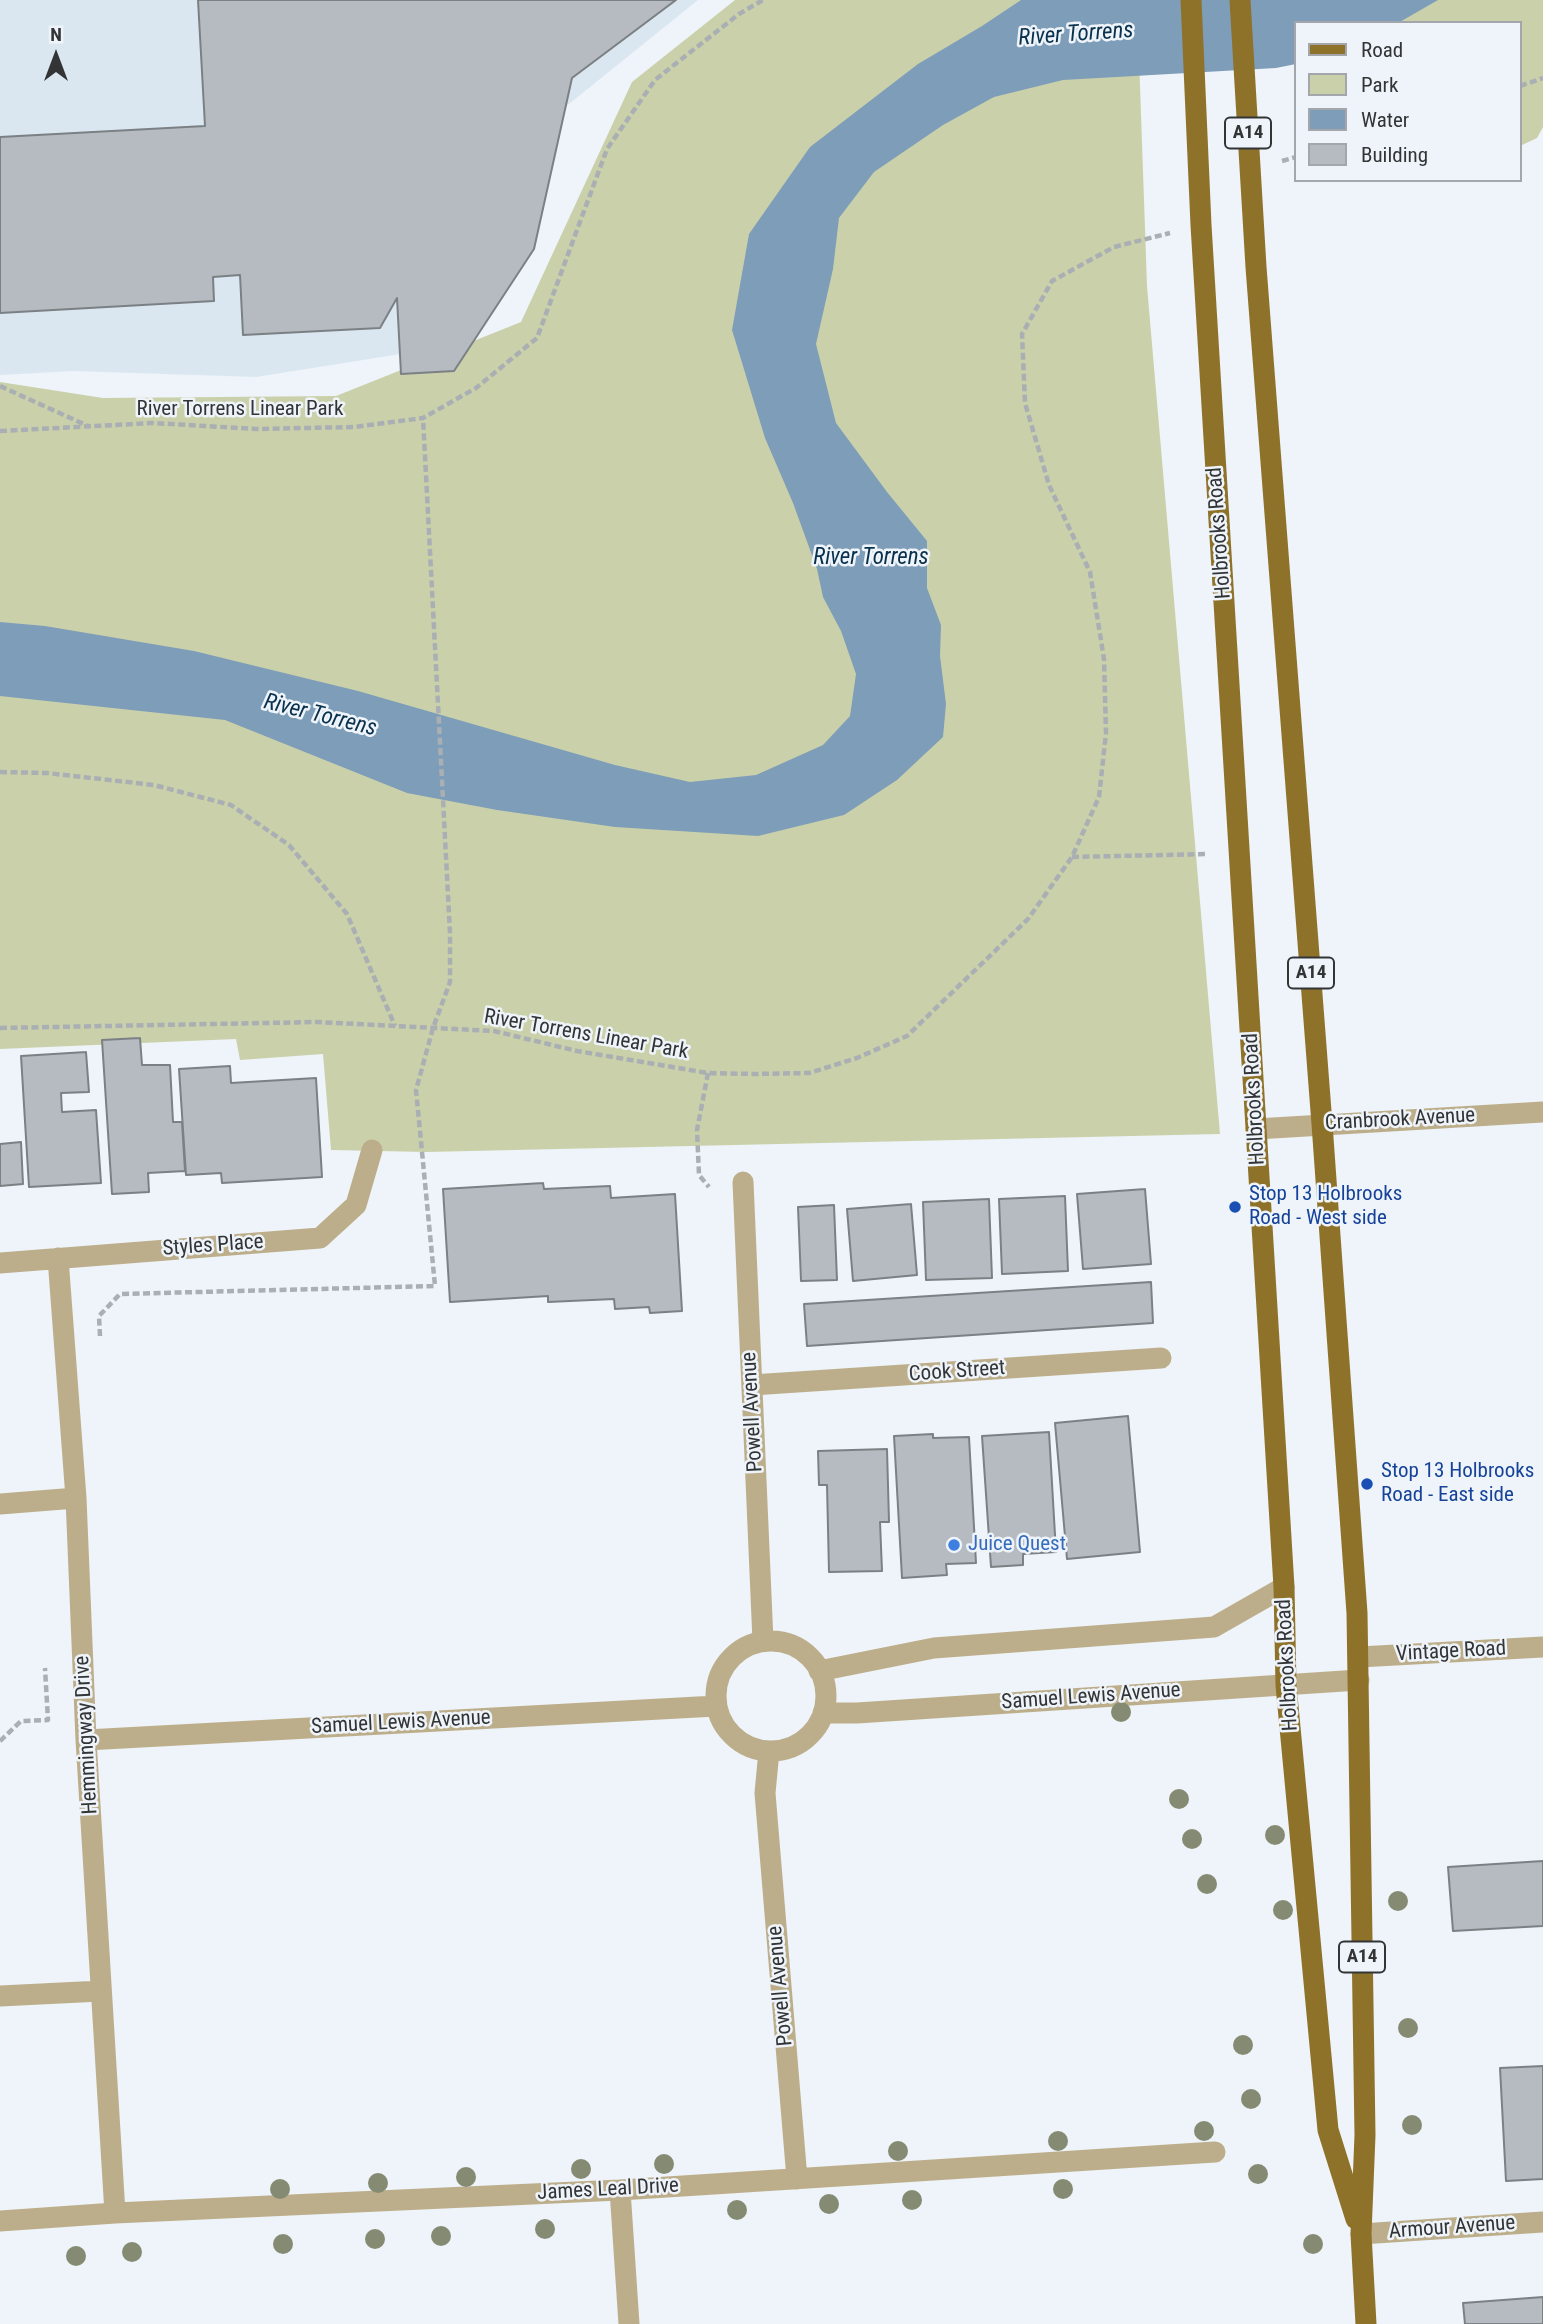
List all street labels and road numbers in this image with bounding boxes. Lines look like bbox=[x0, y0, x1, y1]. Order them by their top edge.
road number: A14 bbox=[1225, 118, 1271, 148]
street label: River Torrens Linear Park bbox=[137, 397, 343, 423]
street label: Holbrooks Road bbox=[1203, 466, 1237, 600]
road number: A14 bbox=[1288, 958, 1334, 988]
street label: River Torrens Linear Park bbox=[482, 1005, 690, 1065]
street label: Holbrooks Road bbox=[1239, 1032, 1271, 1166]
street label: Cranbrook Avenue bbox=[1324, 1103, 1476, 1137]
street label: Styles Place bbox=[162, 1230, 264, 1262]
street label: Powell Avenue bbox=[737, 1351, 769, 1473]
street label: Cook Street bbox=[908, 1356, 1006, 1388]
street label: Holbrooks Road bbox=[1272, 1598, 1304, 1732]
street label: Vintage Road bbox=[1395, 1637, 1507, 1667]
street label: Hemmingway Drive bbox=[70, 1655, 104, 1815]
street label: Samuel Lewis Avenue bbox=[1001, 1678, 1181, 1716]
street label: Samuel Lewis Avenue bbox=[311, 1706, 491, 1740]
street label: Powell Avenue bbox=[763, 1925, 799, 2047]
road number: A14 bbox=[1339, 1941, 1385, 1972]
street label: James Leal Drive bbox=[537, 2174, 679, 2206]
street label: Armour Avenue bbox=[1388, 2211, 1516, 2245]

